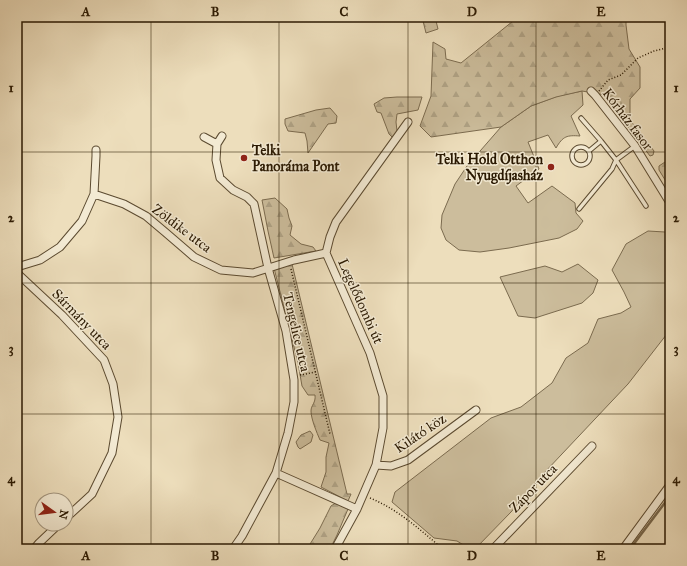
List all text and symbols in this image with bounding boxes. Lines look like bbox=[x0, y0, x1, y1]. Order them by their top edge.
text: A bbox=[81, 4, 91, 20]
text: B bbox=[211, 4, 220, 20]
text: C bbox=[340, 4, 349, 20]
text: D bbox=[467, 4, 477, 20]
text: E bbox=[596, 4, 606, 20]
text: 1 bbox=[8, 80, 14, 96]
text: 1 bbox=[673, 80, 679, 96]
street label: Kórház fasor bbox=[599, 85, 657, 154]
place label: Telki Panoráma Pont bbox=[251, 142, 340, 175]
place label: Telki Hold Otthon Nyugdíjasház bbox=[435, 151, 544, 185]
marker: Telki Panoráma Pont bbox=[239, 153, 249, 163]
marker: Telki Hold Otthon Nyugdíjasház bbox=[546, 162, 556, 172]
street label: Zöldike utca bbox=[149, 201, 215, 256]
text: 2 bbox=[8, 210, 15, 226]
text: 2 bbox=[673, 210, 680, 226]
street label: Legelődombi út bbox=[334, 256, 387, 346]
street label: Sármány utca bbox=[48, 285, 115, 353]
street label: Tengelice utca bbox=[279, 291, 314, 373]
text: 3 bbox=[8, 341, 14, 357]
text: 3 bbox=[673, 341, 679, 357]
street label: Kilátó köz bbox=[391, 410, 450, 457]
street label: Zápor utca bbox=[506, 460, 561, 516]
text: 4 bbox=[7, 471, 15, 487]
text: 4 bbox=[672, 471, 680, 487]
north arrow bbox=[34, 492, 74, 532]
text: N bbox=[56, 508, 71, 521]
text: A bbox=[81, 548, 91, 564]
text: B bbox=[211, 548, 220, 564]
text: C bbox=[340, 548, 349, 564]
text: D bbox=[467, 548, 477, 564]
text: E bbox=[596, 548, 606, 564]

